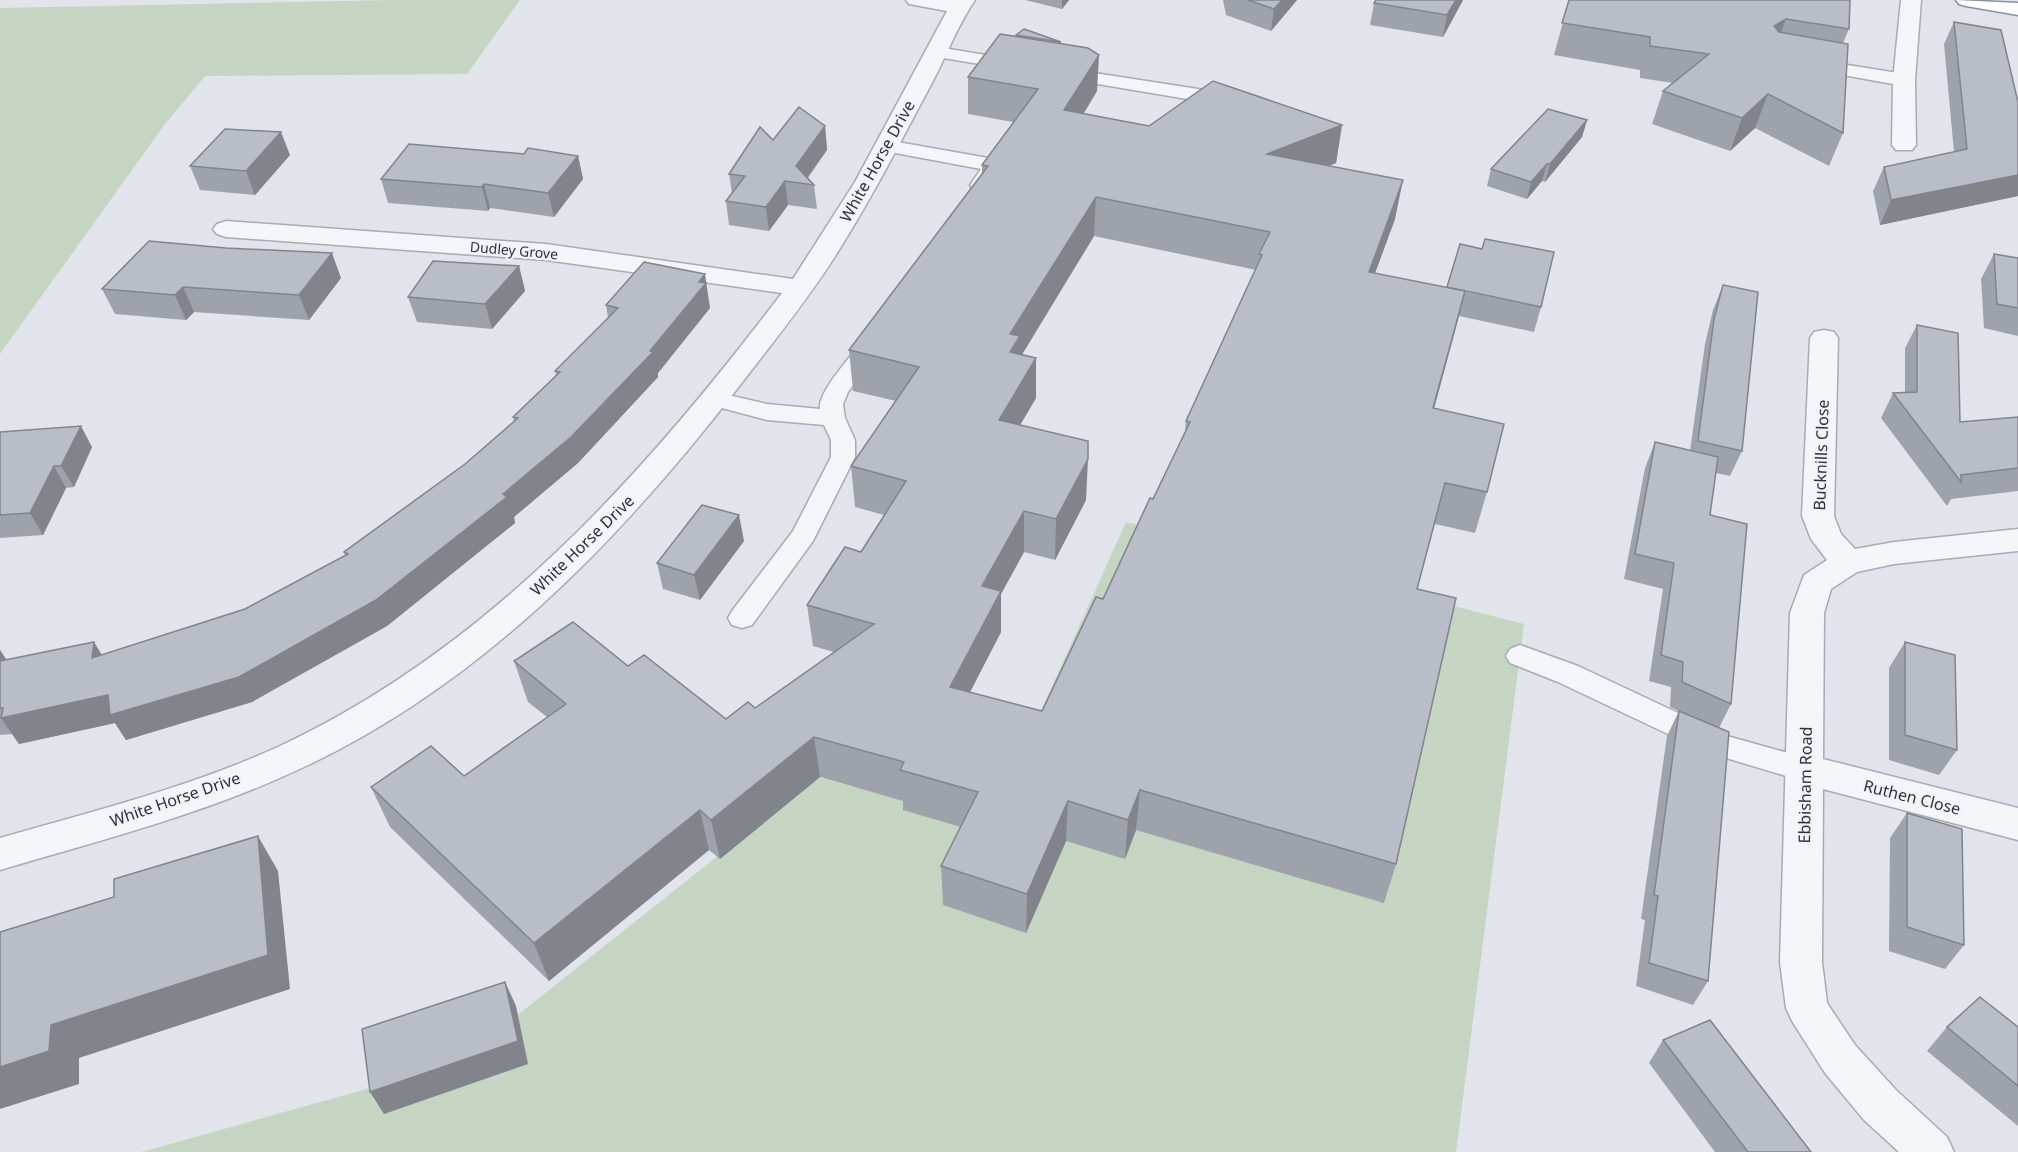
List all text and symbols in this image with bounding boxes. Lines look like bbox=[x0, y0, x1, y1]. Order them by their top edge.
street label: White Horse Drive bbox=[834, 96, 920, 226]
street label: Dudley Grove bbox=[469, 237, 559, 263]
street label: Bucknills Close bbox=[1808, 399, 1834, 511]
street label: White Horse Drive bbox=[525, 490, 639, 600]
street label: Ebbisham Road bbox=[1793, 726, 1817, 844]
street label: White Horse Drive bbox=[107, 766, 243, 832]
street label: Ruthen Close bbox=[1861, 774, 1963, 820]

